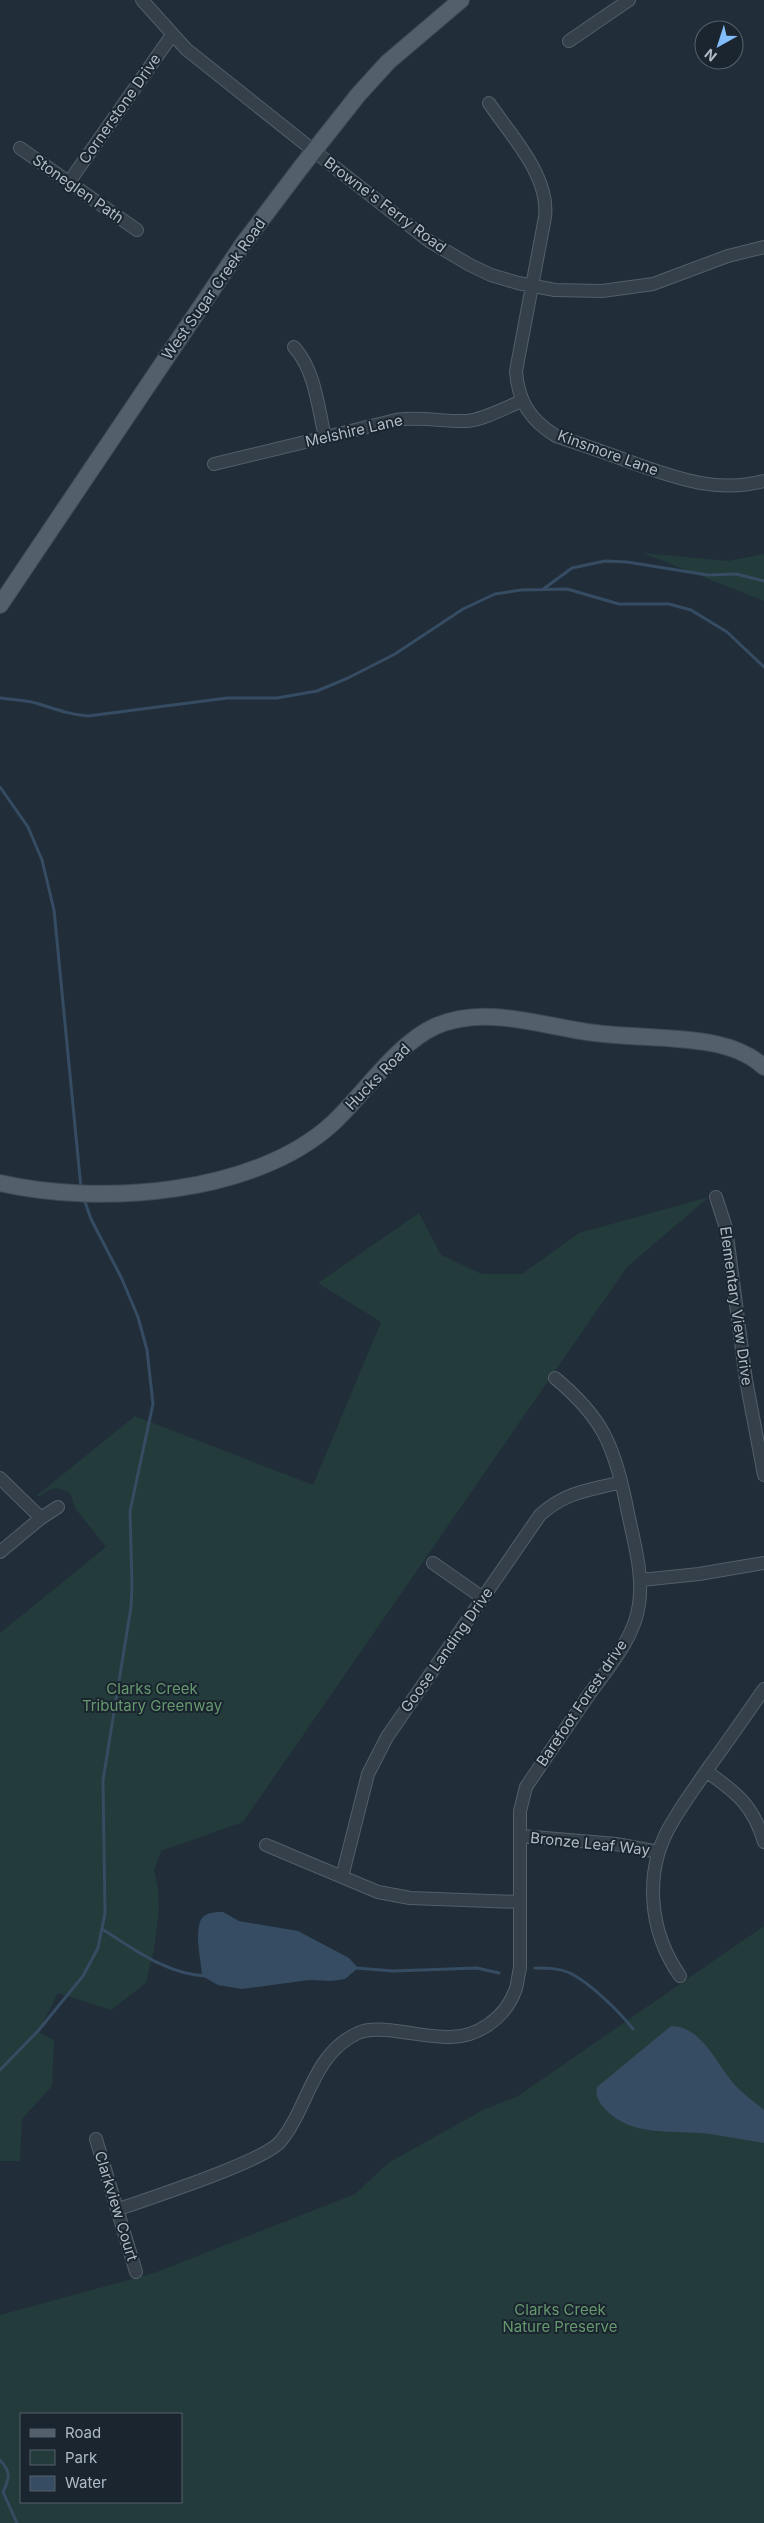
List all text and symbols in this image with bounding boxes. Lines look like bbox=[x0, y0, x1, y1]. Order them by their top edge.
north arrow bbox=[694, 20, 744, 70]
text: N bbox=[701, 46, 720, 65]
street label: Cornerstone Drive bbox=[75, 50, 165, 167]
street label: Stoneglen Path bbox=[29, 150, 128, 227]
street label: Browne's Ferry Road bbox=[321, 153, 450, 257]
street label: West Sugar Creek Road bbox=[158, 214, 270, 363]
street label: Melshire Lane bbox=[303, 410, 404, 451]
street label: Kinsmore Lane bbox=[555, 426, 661, 480]
street label: Hucks Road bbox=[341, 1039, 414, 1114]
street label: Elementary View Drive bbox=[716, 1225, 757, 1387]
street label: Goose Landing Drive bbox=[396, 1584, 497, 1716]
street label: Barefoot Forest drive bbox=[532, 1636, 631, 1770]
park label: Clarks Creek Tributary Greenway bbox=[82, 1679, 223, 1715]
street label: Bronze Leaf Way bbox=[529, 1828, 651, 1859]
street label: Clarkview Court bbox=[91, 2149, 142, 2263]
park label: Clarks Creek Nature Preserve bbox=[502, 2300, 618, 2336]
legend bbox=[20, 2413, 182, 2503]
text: Road bbox=[65, 2423, 101, 2442]
text: Park bbox=[65, 2448, 98, 2467]
text: Water bbox=[65, 2473, 107, 2492]

